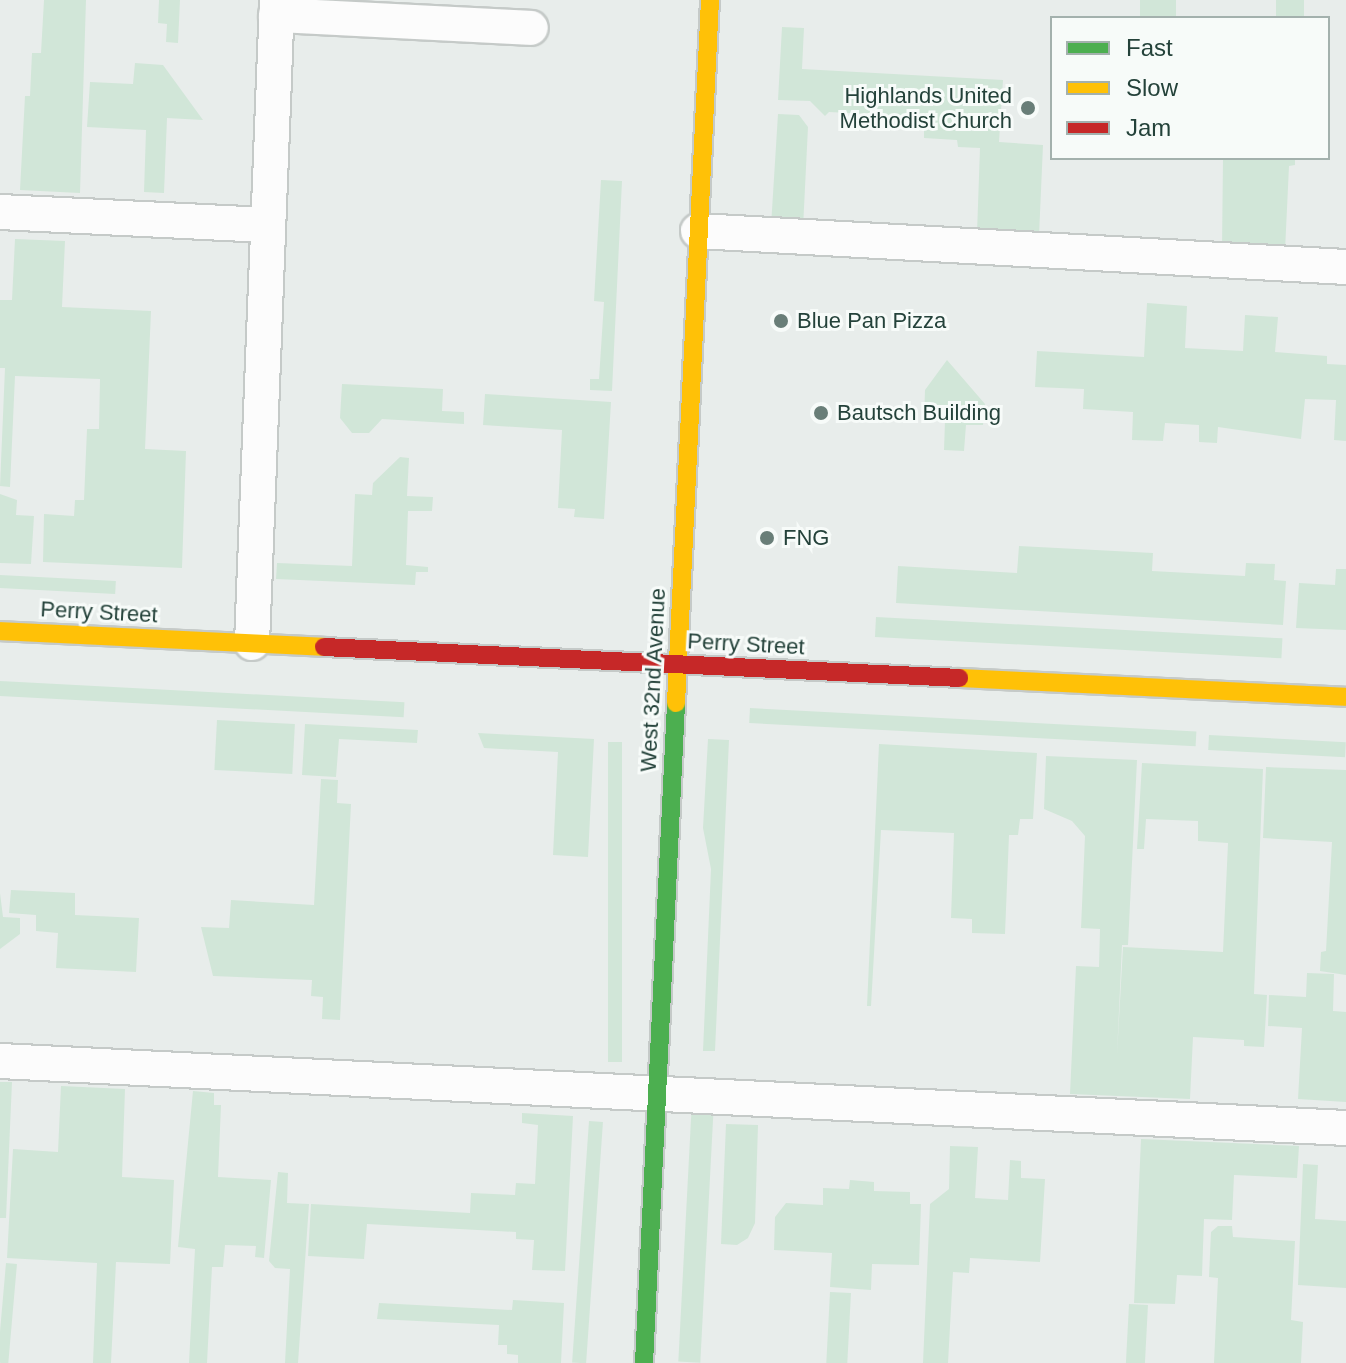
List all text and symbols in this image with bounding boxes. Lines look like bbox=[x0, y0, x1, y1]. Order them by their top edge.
legend bbox=[1050, 16, 1330, 160]
text: Fast bbox=[1126, 34, 1173, 61]
text: Slow bbox=[1126, 74, 1178, 101]
place label: Highlands United Methodist Church bbox=[840, 82, 1012, 134]
marker: Highlands United Methodist Church bbox=[1019, 99, 1037, 117]
text: Jam bbox=[1126, 114, 1171, 141]
place label: Blue Pan Pizza bbox=[797, 308, 946, 334]
marker: Blue Pan Pizza bbox=[772, 312, 790, 330]
place label: Bautsch Building bbox=[837, 400, 1001, 426]
marker: Bautsch Building bbox=[812, 404, 830, 422]
place label: FNG bbox=[783, 525, 829, 551]
marker: FNG bbox=[758, 529, 776, 547]
street label: West 32nd Avenue bbox=[635, 587, 671, 773]
street label: Perry Street bbox=[40, 596, 158, 628]
street label: Perry Street bbox=[687, 628, 805, 660]

